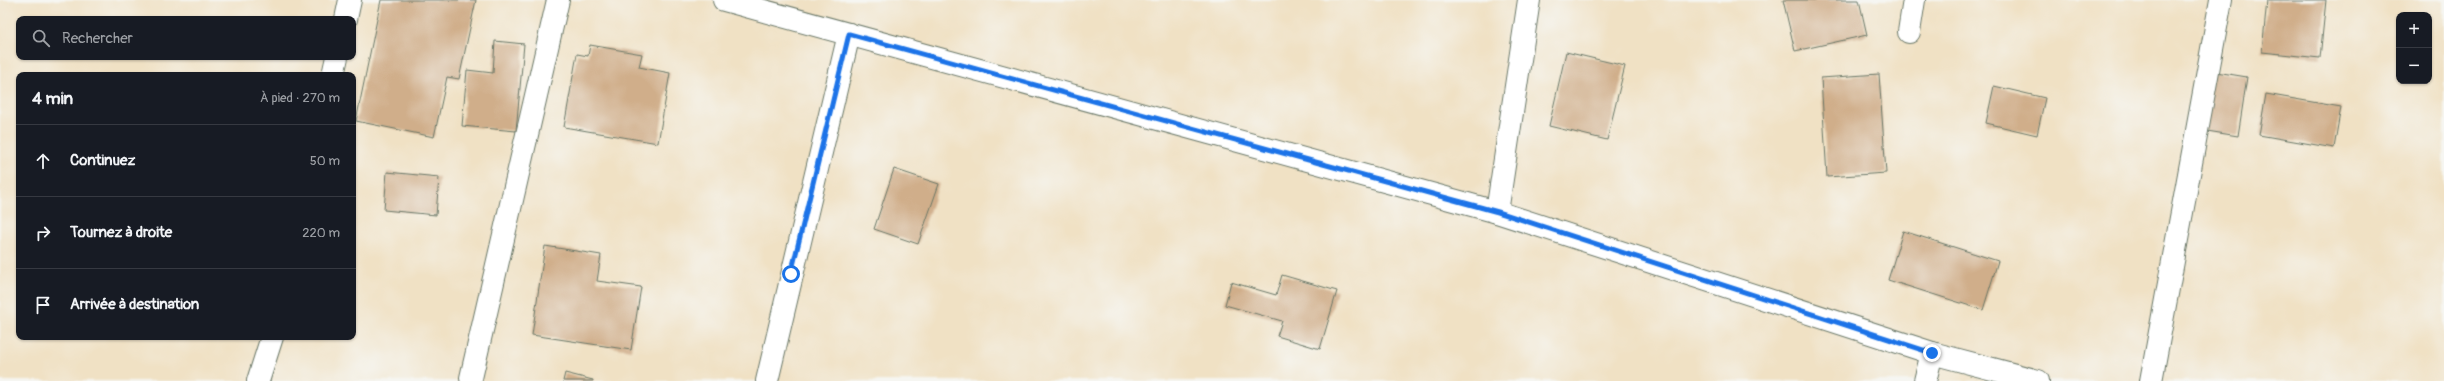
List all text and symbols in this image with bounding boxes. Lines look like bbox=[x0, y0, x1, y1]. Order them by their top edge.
map controls bbox=[2396, 12, 2432, 84]
button: + bbox=[2396, 12, 2432, 48]
search box bbox=[16, 16, 356, 60]
icon: search bbox=[30, 27, 52, 49]
text: Rechercher bbox=[62, 29, 133, 48]
button: − bbox=[2396, 48, 2432, 84]
text: 4 min bbox=[32, 88, 73, 109]
text: À pied · 270 m bbox=[260, 90, 340, 106]
icon: ahead bbox=[32, 150, 54, 172]
text: Continuez bbox=[70, 151, 135, 170]
text: 50 m bbox=[310, 153, 340, 169]
icon: right bbox=[32, 222, 54, 244]
text: Tournez à droite bbox=[70, 223, 172, 242]
text: 220 m bbox=[302, 225, 340, 241]
route start bbox=[782, 265, 800, 283]
icon: arrive bbox=[32, 294, 54, 316]
text: Arrivée à destination bbox=[70, 295, 199, 314]
route end bbox=[1923, 344, 1941, 362]

